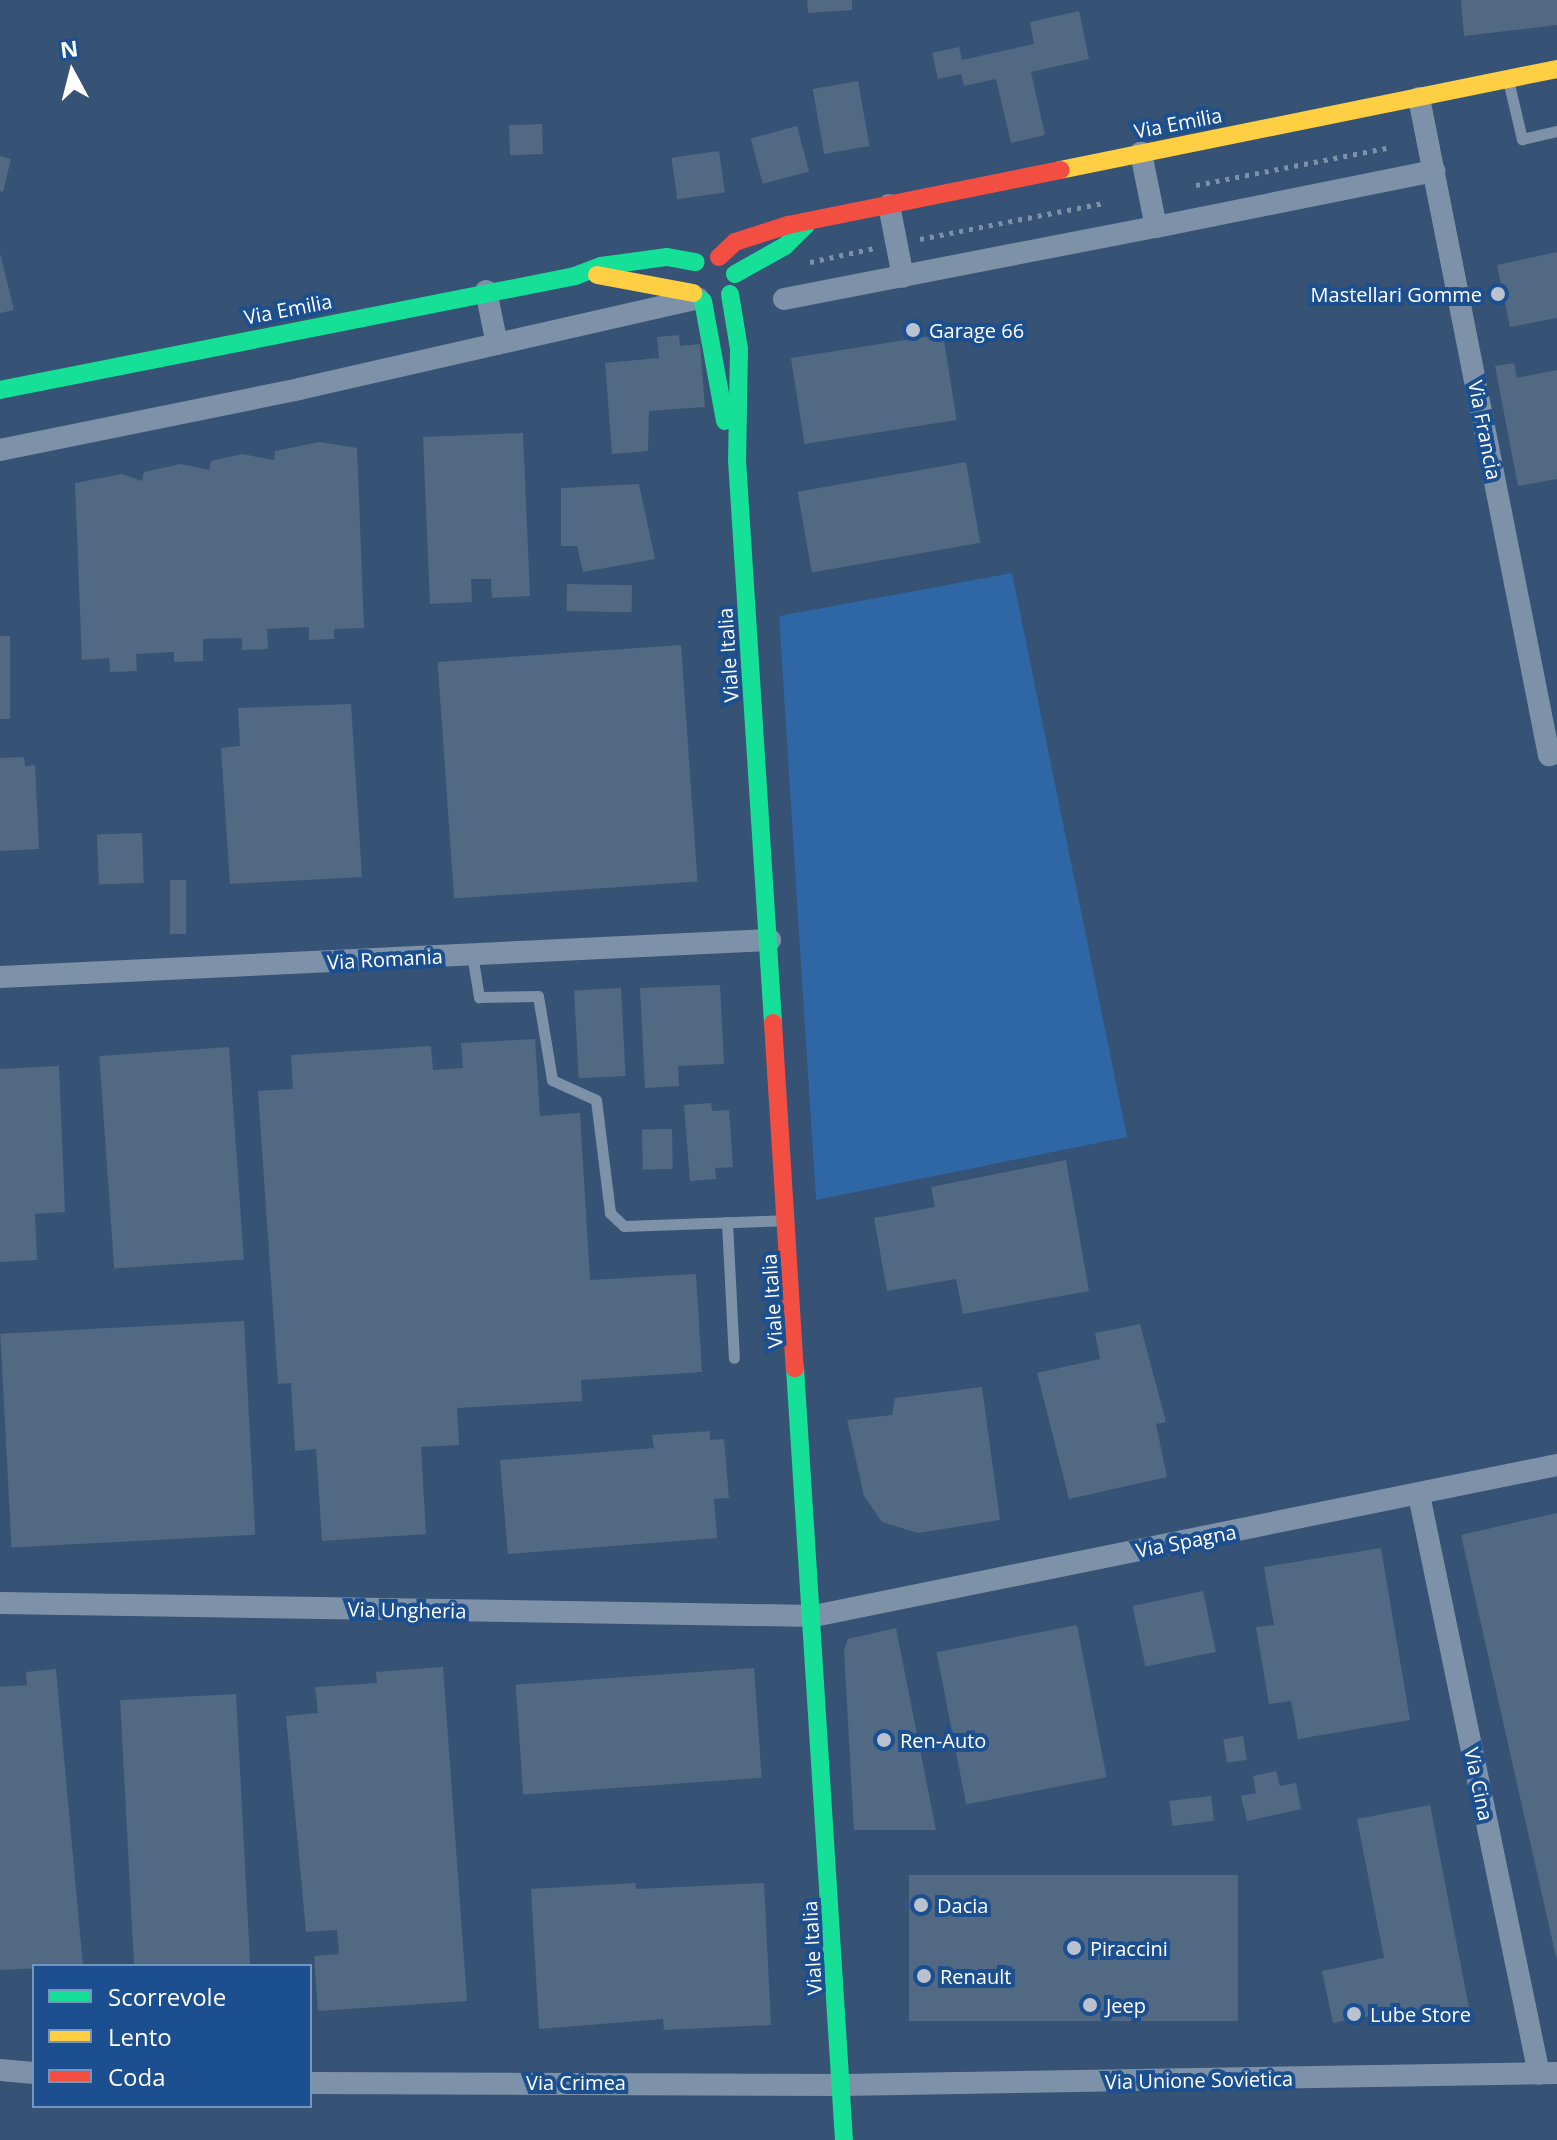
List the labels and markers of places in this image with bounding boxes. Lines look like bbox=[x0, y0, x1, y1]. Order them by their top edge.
place label: Mastellari Gomme bbox=[1311, 282, 1482, 306]
marker: Mastellari Gomme bbox=[1489, 285, 1507, 303]
place label: Garage 66 bbox=[929, 318, 1024, 342]
marker: Garage 66 bbox=[904, 321, 922, 339]
place label: Ren-Auto bbox=[900, 1728, 986, 1752]
marker: Ren-Auto bbox=[875, 1731, 893, 1749]
place label: Dacia bbox=[937, 1893, 988, 1917]
marker: Dacia bbox=[912, 1896, 930, 1914]
place label: Piraccini bbox=[1090, 1936, 1168, 1960]
marker: Piraccini bbox=[1065, 1939, 1083, 1957]
place label: Renault bbox=[940, 1964, 1011, 1988]
marker: Renault bbox=[915, 1967, 933, 1985]
place label: Jeep bbox=[1106, 1993, 1146, 2017]
marker: Jeep bbox=[1081, 1996, 1099, 2014]
place label: Lube Store bbox=[1370, 2002, 1471, 2026]
marker: Lube Store bbox=[1345, 2005, 1363, 2023]

